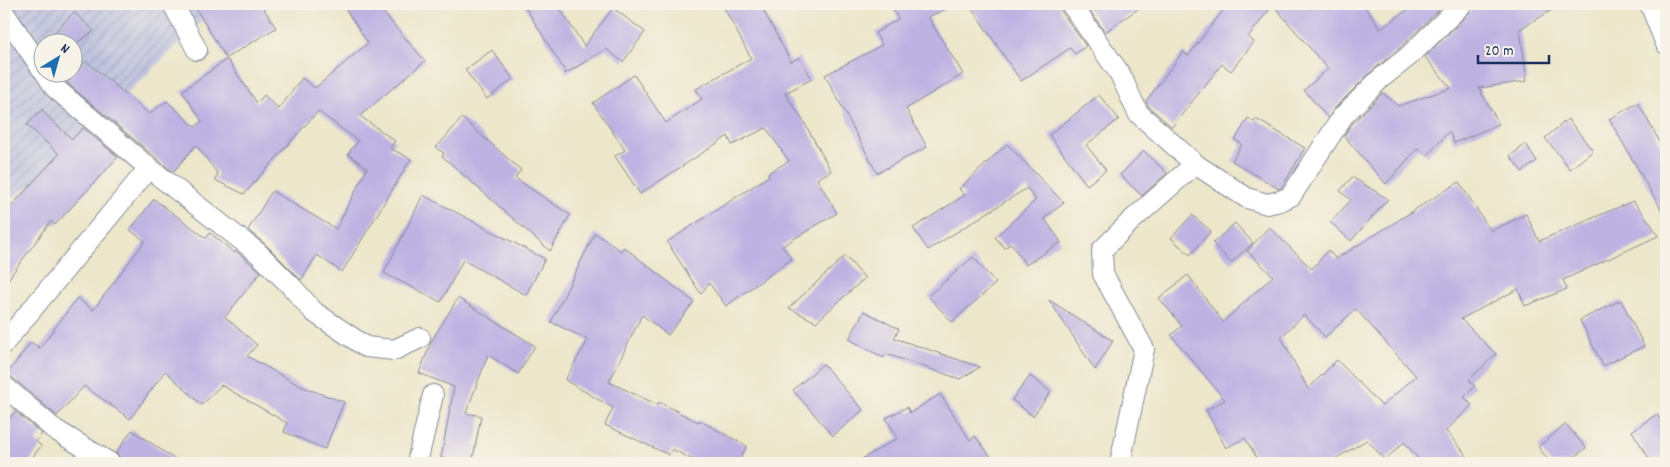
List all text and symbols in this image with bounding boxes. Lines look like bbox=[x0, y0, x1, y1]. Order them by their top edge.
north arrow bbox=[32, 32, 82, 82]
scale bar bbox=[1478, 32, 1549, 64]
text: N bbox=[56, 39, 73, 59]
text: 20 m bbox=[1485, 41, 1513, 63]

